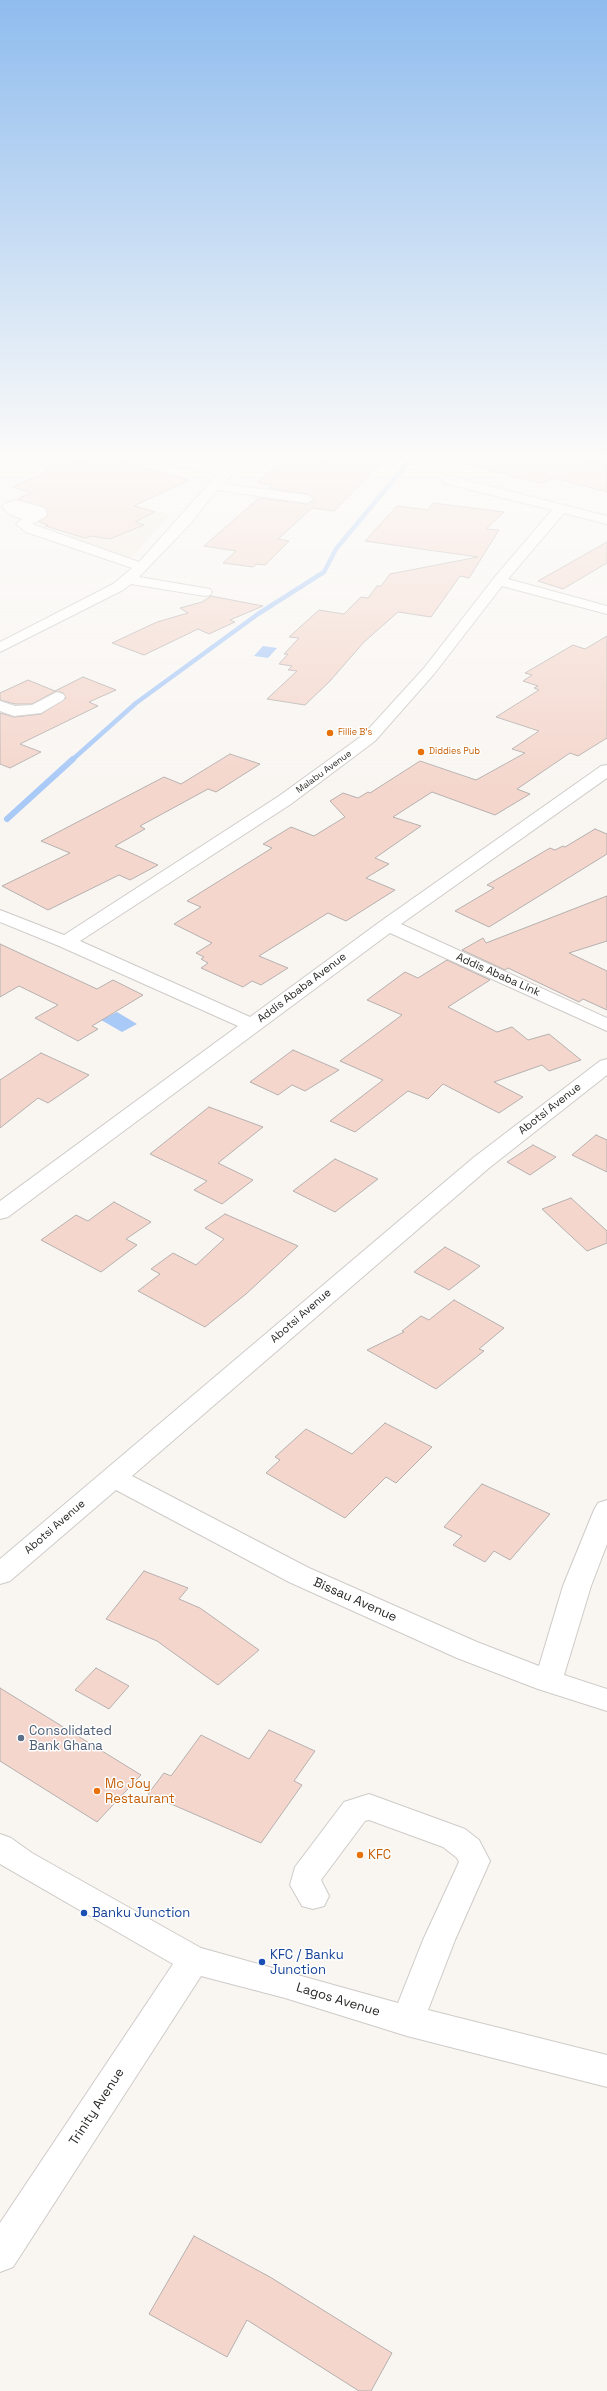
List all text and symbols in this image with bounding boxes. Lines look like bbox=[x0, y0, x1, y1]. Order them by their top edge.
marker: Fillie B's bbox=[325, 728, 335, 738]
place label: Fillie B's bbox=[338, 728, 372, 738]
marker: Diddies Pub bbox=[416, 747, 426, 757]
place label: Diddies Pub bbox=[429, 747, 480, 757]
street label: Malabu Avenue bbox=[294, 748, 354, 796]
street label: Addis Ababa Avenue bbox=[255, 950, 349, 1026]
street label: Addis Ababa Link bbox=[454, 951, 542, 999]
street label: Abotsi Avenue bbox=[516, 1080, 584, 1138]
street label: Abotsi Avenue bbox=[268, 1286, 334, 1346]
street label: Abotsi Avenue bbox=[22, 1497, 88, 1557]
street label: Bissau Avenue bbox=[311, 1575, 399, 1625]
place label: Consolidated Bank Ghana bbox=[29, 1723, 112, 1754]
marker: Consolidated Bank Ghana bbox=[16, 1733, 26, 1743]
place label: Mc Joy Restaurant bbox=[105, 1776, 175, 1807]
marker: Mc Joy Restaurant bbox=[92, 1786, 102, 1796]
place label: KFC bbox=[368, 1847, 391, 1863]
marker: KFC bbox=[355, 1850, 365, 1860]
place label: Banku Junction bbox=[92, 1905, 190, 1921]
marker: Banku Junction bbox=[79, 1908, 89, 1918]
place label: KFC / Banku Junction bbox=[270, 1947, 344, 1978]
marker: KFC / Banku Junction bbox=[257, 1957, 267, 1967]
street label: Lagos Avenue bbox=[294, 1980, 382, 2020]
street label: Trinity Avenue bbox=[66, 2065, 128, 2149]

